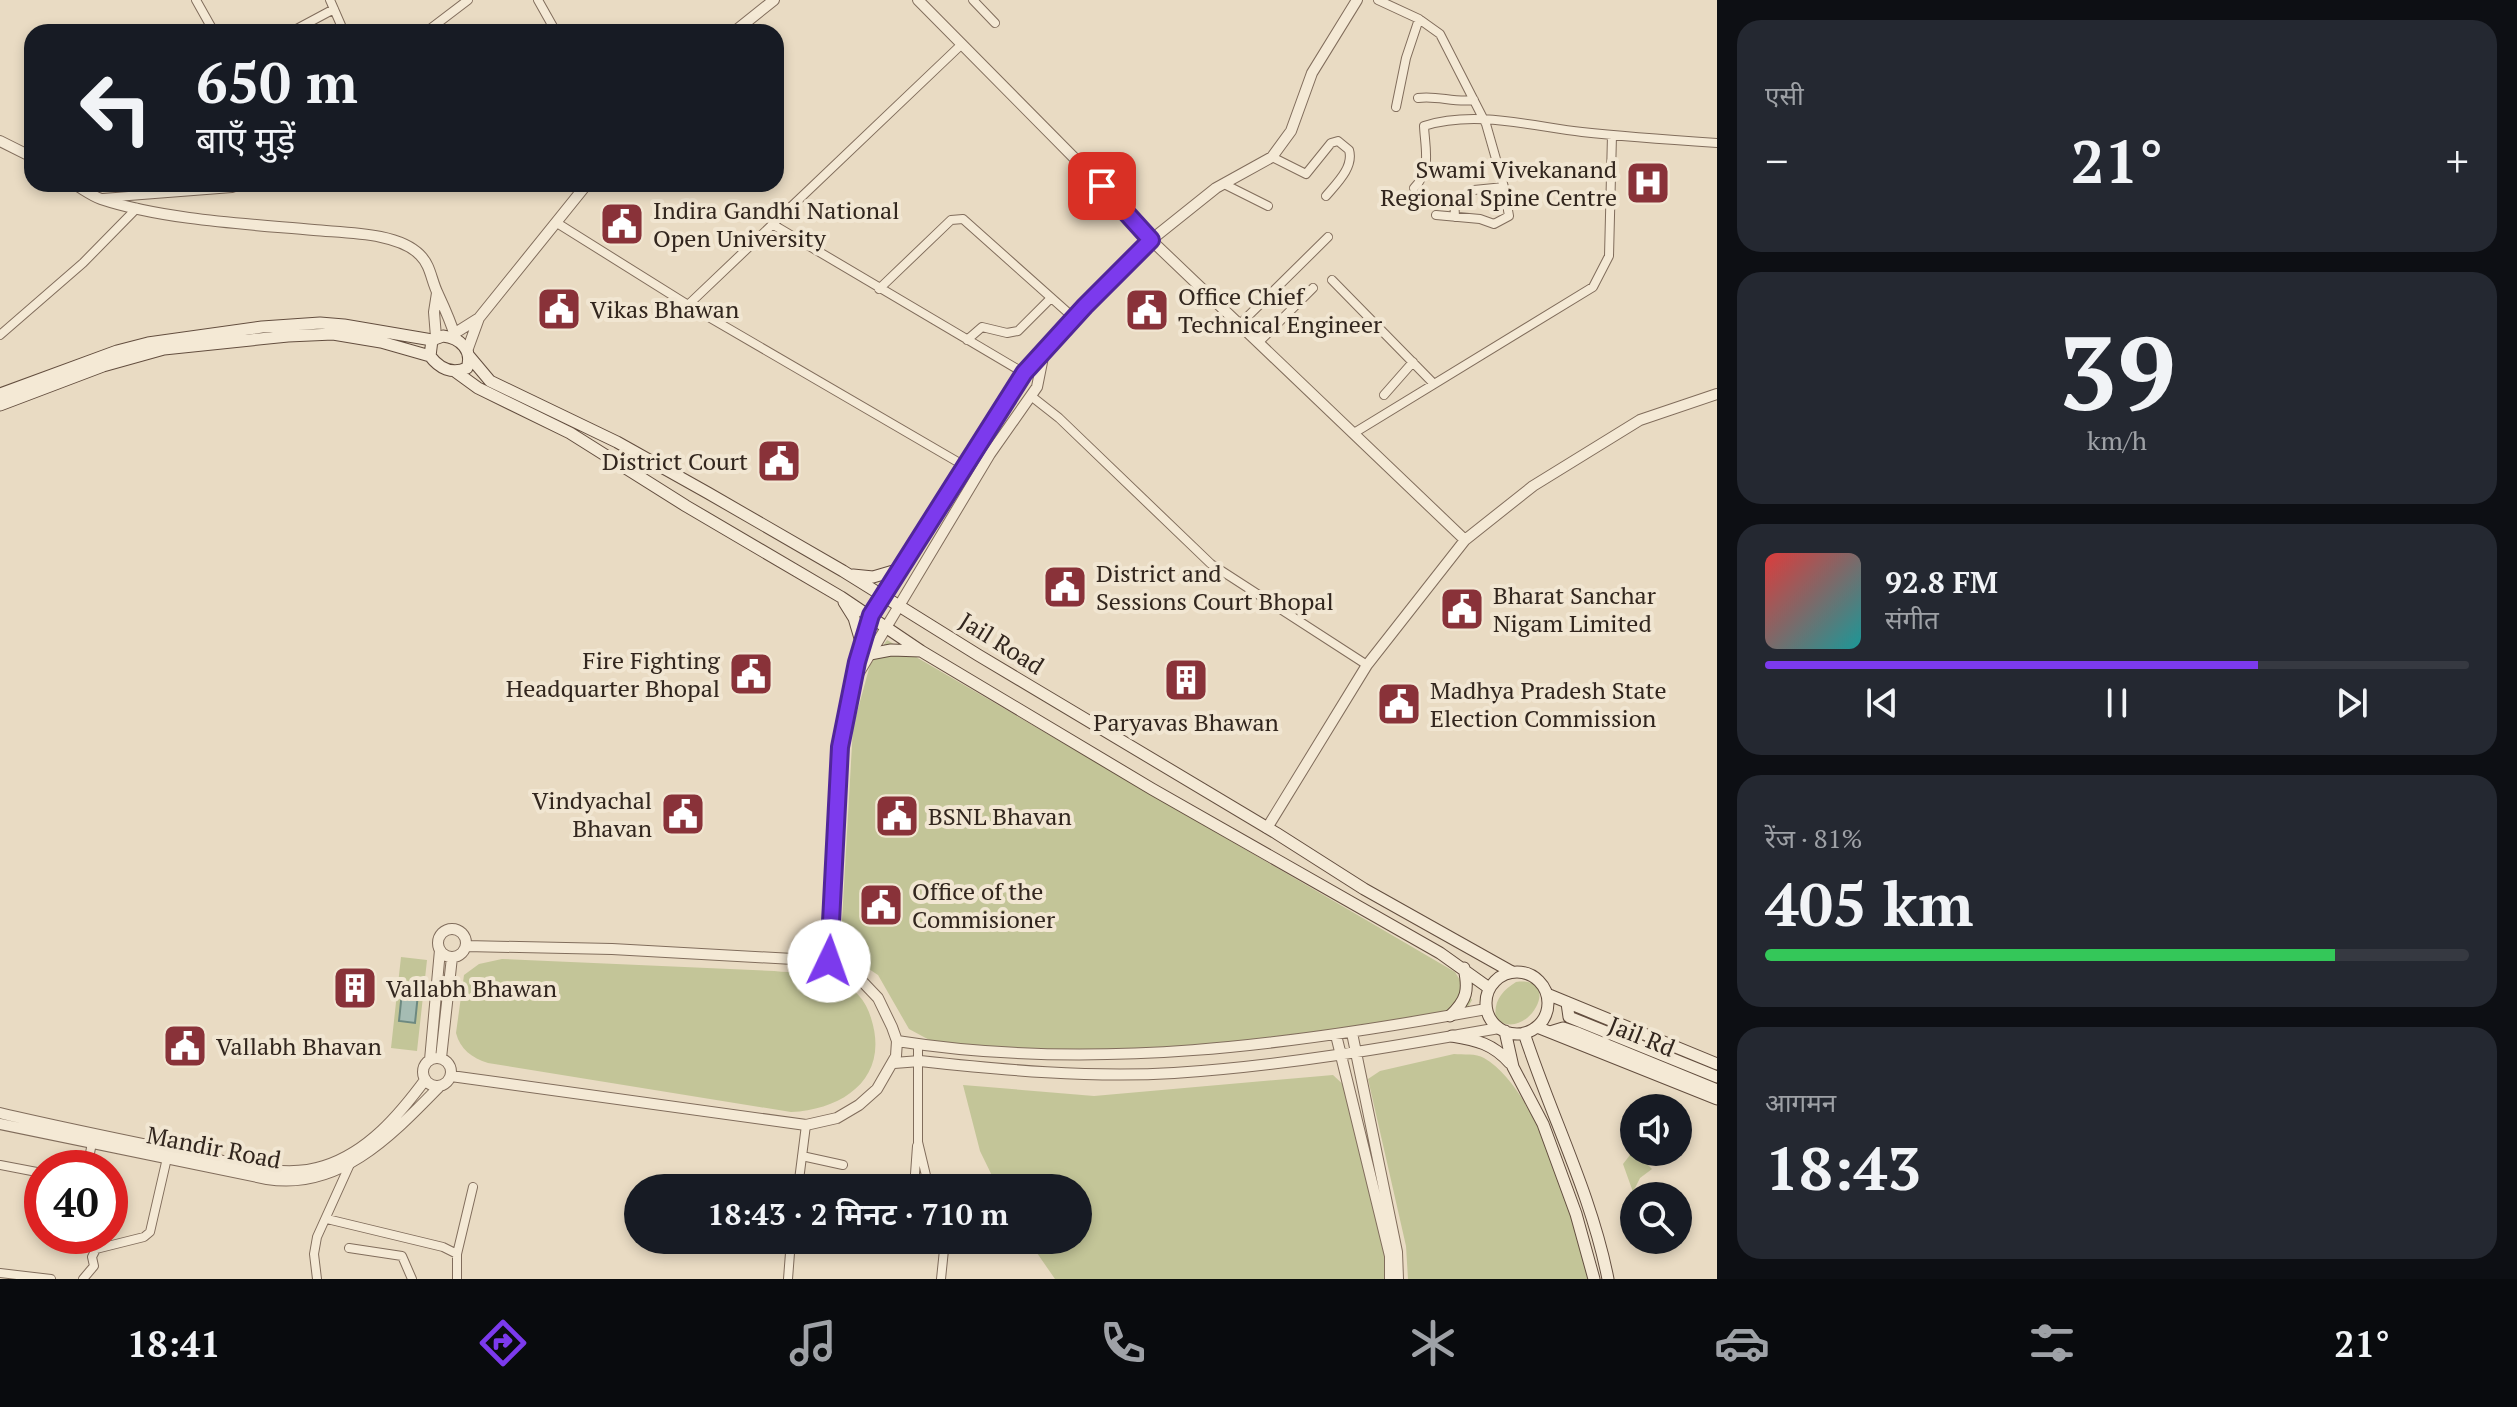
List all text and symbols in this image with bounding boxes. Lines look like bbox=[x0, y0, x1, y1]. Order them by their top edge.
text: 650 m bbox=[196, 45, 358, 119]
icon: left bbox=[64, 56, 168, 160]
text: एसी bbox=[1765, 78, 1804, 112]
text: बाएँ मुड़ें bbox=[196, 116, 295, 163]
text: 21° bbox=[2071, 121, 2163, 200]
text: − bbox=[1765, 131, 1788, 190]
text: + bbox=[2446, 131, 2469, 190]
pin bbox=[1068, 152, 1136, 220]
place label: Swami Vivekanand Regional Spine Centre bbox=[1380, 153, 1617, 213]
hospital icon: Swami Vivekanand Regional Spine Centre bbox=[1624, 159, 1672, 207]
icon: arrive bbox=[1080, 164, 1124, 208]
place label: Indira Gandhi National Open University bbox=[653, 194, 899, 254]
public building icon: Indira Gandhi National Open University bbox=[598, 200, 646, 248]
place label: Office Chief Technical Engineer bbox=[1178, 280, 1383, 340]
public building icon: Vikas Bhawan bbox=[535, 285, 583, 333]
public building icon: Office Chief Technical Engineer bbox=[1123, 286, 1171, 334]
place label: Vikas Bhawan bbox=[590, 293, 739, 325]
text: 39 bbox=[2058, 302, 2176, 440]
text: km/h bbox=[2087, 423, 2147, 457]
public building icon: District Court bbox=[755, 437, 803, 485]
place label: District Court bbox=[602, 445, 748, 477]
place label: District and Sessions Court Bhopal bbox=[1096, 557, 1334, 617]
text: 92.8 FM bbox=[1885, 562, 1998, 602]
public building icon: District and Sessions Court Bhopal bbox=[1041, 563, 1089, 611]
place label: Bharat Sanchar Nigam Limited bbox=[1493, 579, 1657, 639]
public building icon: Bharat Sanchar Nigam Limited bbox=[1438, 585, 1486, 633]
text: संगीत bbox=[1885, 602, 1939, 636]
street label: Jail Road bbox=[954, 604, 1050, 682]
place label: Fire Fighting Headquarter Bhopal bbox=[506, 644, 720, 704]
public building icon: Fire Fighting Headquarter Bhopal bbox=[727, 650, 775, 698]
building icon: Paryavas Bhawan bbox=[1162, 656, 1210, 704]
place label: Madhya Pradesh State Election Commission bbox=[1430, 674, 1667, 734]
public building icon: Madhya Pradesh State Election Commission bbox=[1375, 680, 1423, 728]
icon: previous bbox=[1860, 681, 1904, 725]
icon: pause bbox=[2095, 681, 2139, 725]
icon: next bbox=[2330, 681, 2374, 725]
place label: Paryavas Bhawan bbox=[1093, 706, 1279, 738]
place label: Vindyachal Bhavan bbox=[532, 784, 652, 844]
public building icon: Vindyachal Bhavan bbox=[659, 790, 707, 838]
public building icon: BSNL Bhavan bbox=[873, 792, 921, 840]
place label: BSNL Bhavan bbox=[928, 800, 1072, 832]
text: रेंज · 81% bbox=[1765, 821, 1863, 855]
text: 405 km bbox=[1765, 864, 1973, 943]
place label: Office of the Commisioner bbox=[912, 875, 1056, 935]
public building icon: Office of the Commisioner bbox=[857, 881, 905, 929]
position arrow bbox=[787, 919, 871, 1003]
building icon: Vallabh Bhawan bbox=[331, 964, 379, 1012]
place label: Vallabh Bhawan bbox=[386, 972, 557, 1004]
street label: Jail Rd bbox=[1604, 1008, 1680, 1064]
public building icon: Vallabh Bhavan bbox=[161, 1022, 209, 1070]
place label: Vallabh Bhavan bbox=[216, 1030, 382, 1062]
text: आगमन bbox=[1765, 1085, 1836, 1119]
map controls bbox=[1620, 1094, 1692, 1254]
button: sound bbox=[1620, 1094, 1692, 1166]
street label: Mandir Road bbox=[144, 1118, 284, 1176]
text: 18:43 bbox=[1765, 1128, 1921, 1207]
speed limit sign: 40 bbox=[24, 1150, 128, 1254]
button: search bbox=[1620, 1182, 1692, 1254]
text: 18:43 · 2 मिनट · 710 m bbox=[708, 1194, 1008, 1234]
icon: directions bbox=[475, 1315, 531, 1371]
icon: music bbox=[785, 1315, 841, 1371]
icon: phone bbox=[1095, 1315, 1151, 1371]
icon: climate bbox=[1405, 1315, 1461, 1371]
icon: car bbox=[1714, 1315, 1770, 1371]
icon: filters bbox=[2024, 1315, 2080, 1371]
text: 18:41 bbox=[127, 1320, 221, 1367]
text: 21° bbox=[2334, 1320, 2390, 1367]

